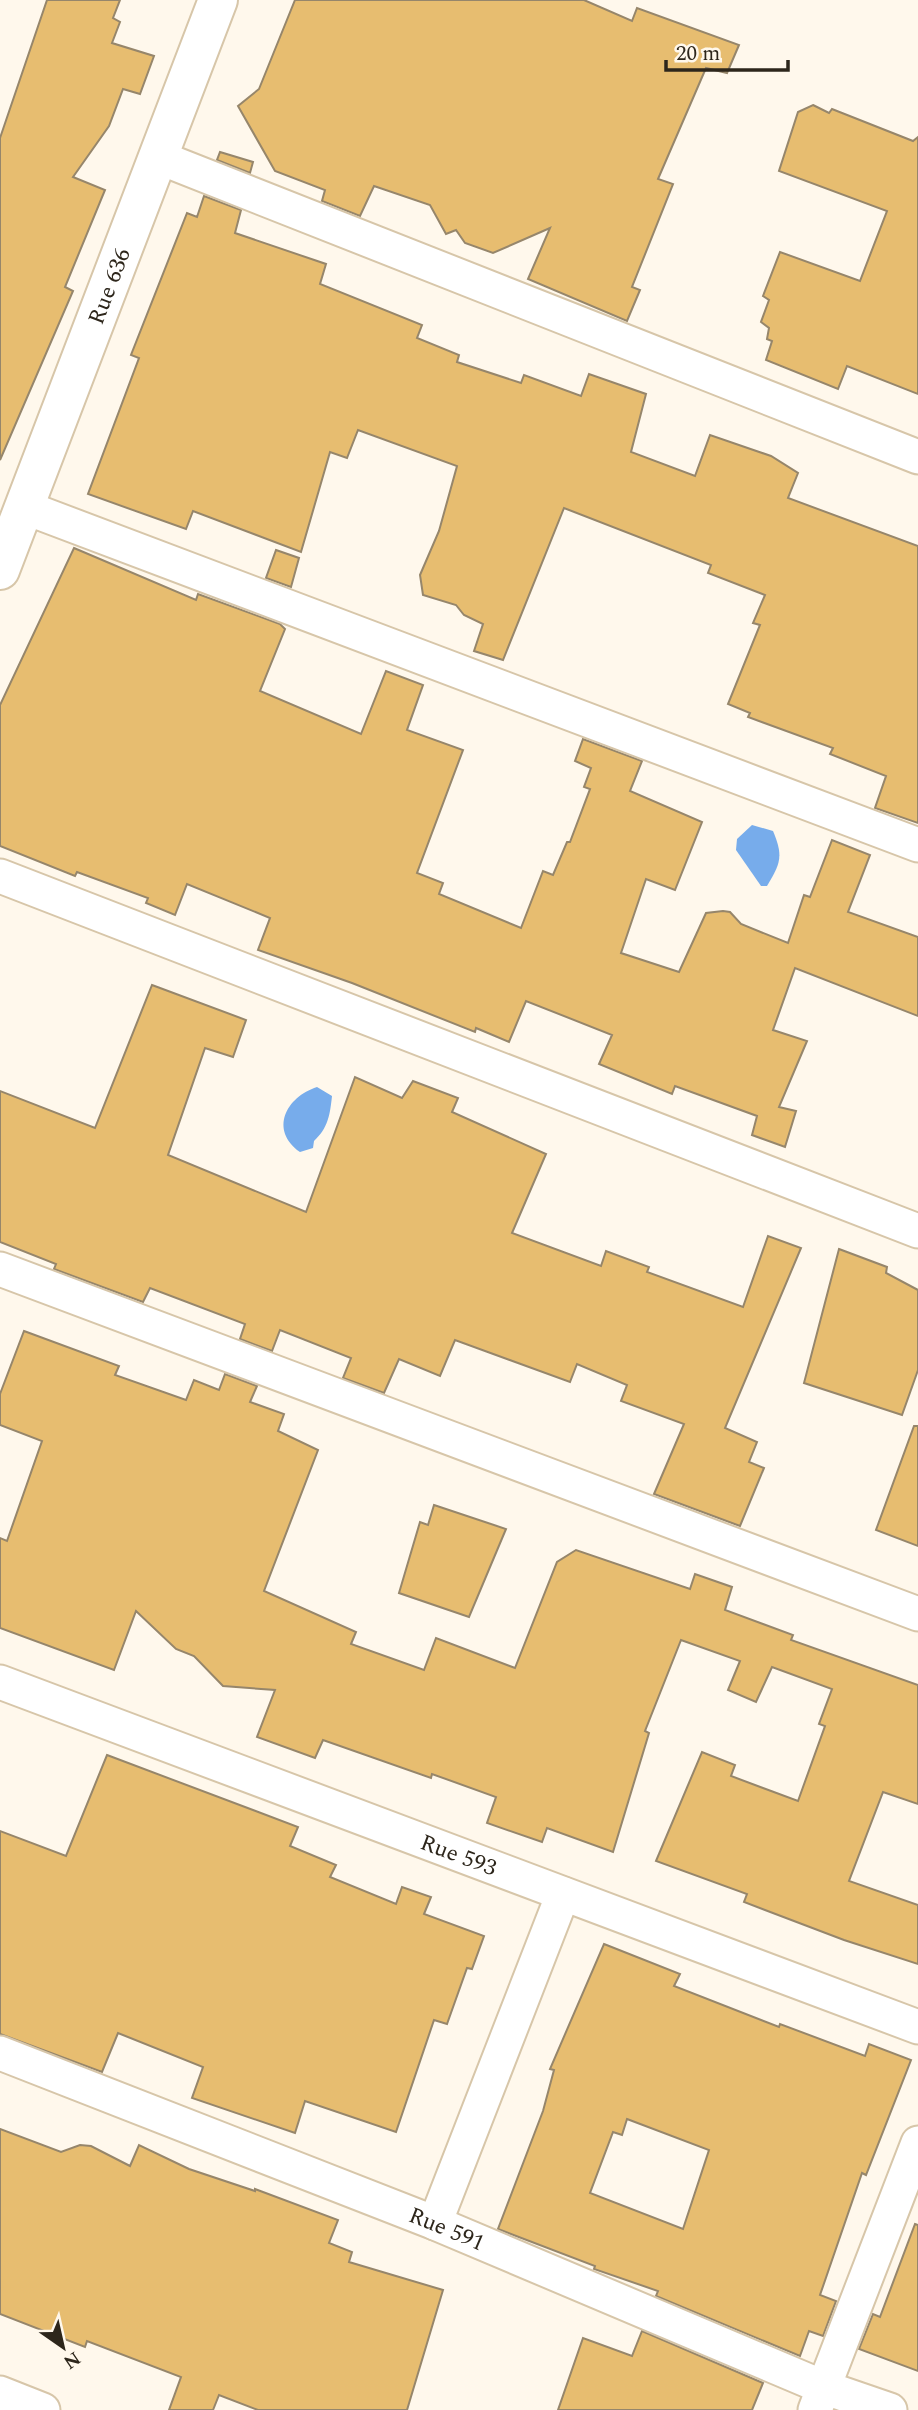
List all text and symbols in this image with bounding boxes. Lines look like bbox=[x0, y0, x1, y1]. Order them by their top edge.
scale bar bbox=[666, 28, 788, 72]
text: 20 m bbox=[676, 38, 720, 70]
street label: Rue 636 bbox=[79, 243, 141, 330]
street label: Rue 593 bbox=[415, 1825, 502, 1886]
street label: Rue 591 bbox=[403, 2198, 490, 2261]
north arrow bbox=[28, 2312, 98, 2382]
text: N bbox=[57, 2343, 86, 2376]

